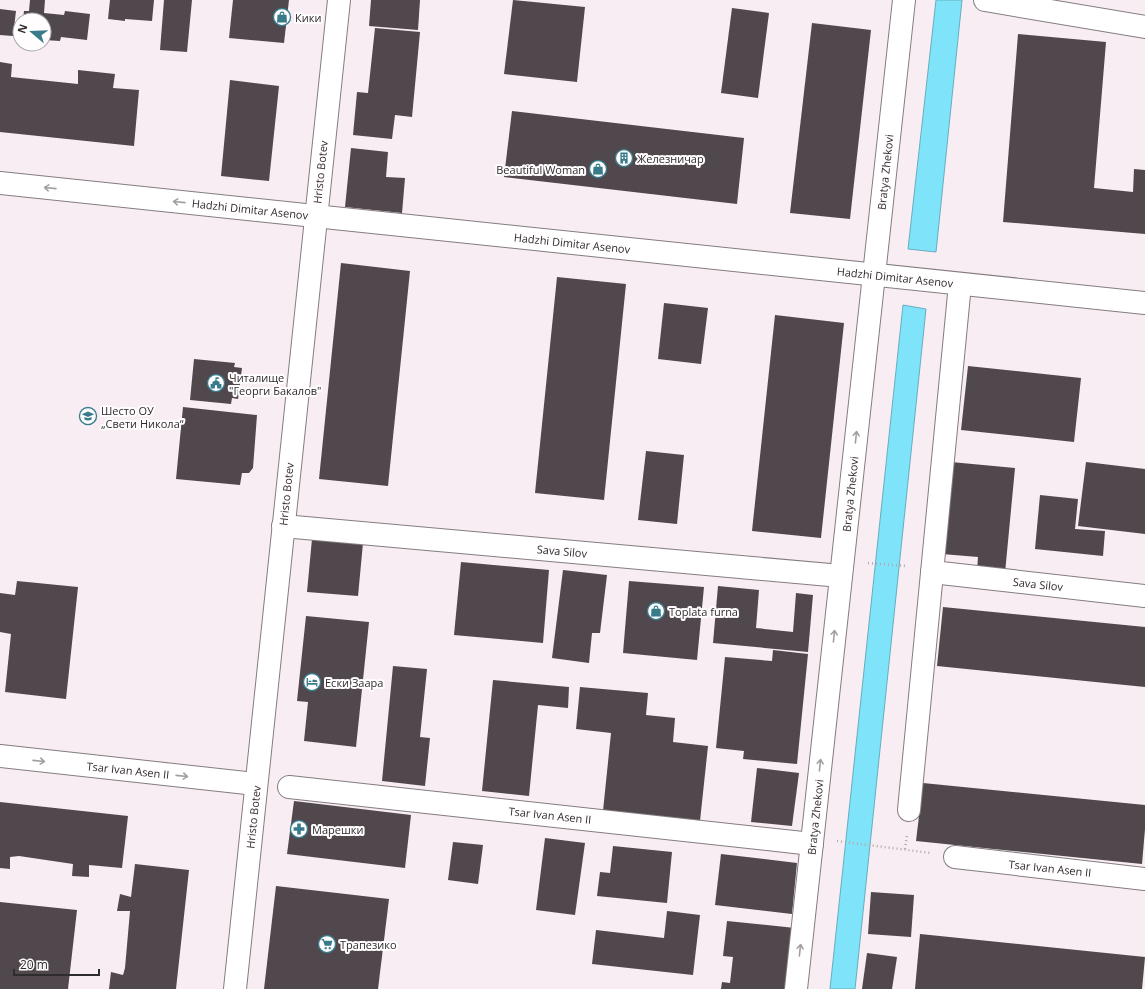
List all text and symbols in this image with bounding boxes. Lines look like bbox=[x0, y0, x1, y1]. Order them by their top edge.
shop icon: Кики bbox=[272, 7, 292, 27]
place label: Кики bbox=[295, 10, 321, 25]
north arrow bbox=[12, 12, 52, 52]
text: N bbox=[14, 22, 31, 35]
street label: Bratya Zhekovi bbox=[874, 133, 896, 211]
street label: Hristo Botev bbox=[309, 139, 331, 204]
building icon: Железничар bbox=[614, 148, 634, 168]
place label: Железничар bbox=[637, 151, 704, 166]
shop icon: Beautiful Woman bbox=[588, 159, 608, 179]
place label: Beautiful Woman bbox=[496, 162, 585, 177]
one-way arrow bbox=[44, 185, 57, 192]
street label: Hadzhi Dimitar Asenov bbox=[191, 195, 309, 223]
one-way arrow bbox=[173, 198, 186, 206]
street label: Hadzhi Dimitar Asenov bbox=[513, 229, 631, 257]
street label: Hadzhi Dimitar Asenov bbox=[836, 263, 954, 291]
place label: Читалище "Георги Бакалов" bbox=[229, 370, 321, 398]
public building icon: Читалище "Георги Бакалов" bbox=[206, 373, 226, 393]
place label: Шесто ОУ „Свети Никола“ bbox=[101, 403, 184, 431]
school or university icon: Шесто ОУ „Свети Никола“ bbox=[78, 406, 98, 426]
one-way arrow bbox=[852, 431, 859, 444]
street label: Bratya Zhekovi bbox=[839, 455, 861, 533]
street label: Hristo Botev bbox=[275, 461, 297, 526]
street label: Sava Silov bbox=[536, 541, 588, 561]
street label: Sava Silov bbox=[1012, 574, 1064, 594]
shop icon: Toplata furna bbox=[646, 601, 666, 621]
place label: Toplata furna bbox=[669, 604, 738, 619]
one-way arrow bbox=[830, 630, 838, 643]
hotel icon: Ески Заара bbox=[302, 672, 322, 692]
place label: Ески Заара bbox=[325, 675, 383, 690]
one-way arrow bbox=[32, 757, 45, 764]
street label: Tsar Ivan Asen II bbox=[86, 758, 170, 782]
one-way arrow bbox=[817, 759, 824, 772]
one-way arrow bbox=[175, 772, 188, 780]
street label: Bratya Zhekovi bbox=[804, 778, 826, 856]
street label: Hristo Botev bbox=[242, 784, 264, 849]
street label: Tsar Ivan Asen II bbox=[508, 803, 592, 827]
pharmacy icon: Марешки bbox=[289, 819, 309, 839]
place label: Марешки bbox=[312, 822, 363, 837]
street label: Tsar Ivan Asen II bbox=[1008, 856, 1092, 880]
supermarket icon: Трапезико bbox=[317, 934, 337, 954]
place label: Трапезико bbox=[340, 937, 397, 952]
one-way arrow bbox=[797, 944, 804, 957]
scale bar bbox=[14, 951, 99, 977]
text: 20 m bbox=[20, 956, 48, 973]

